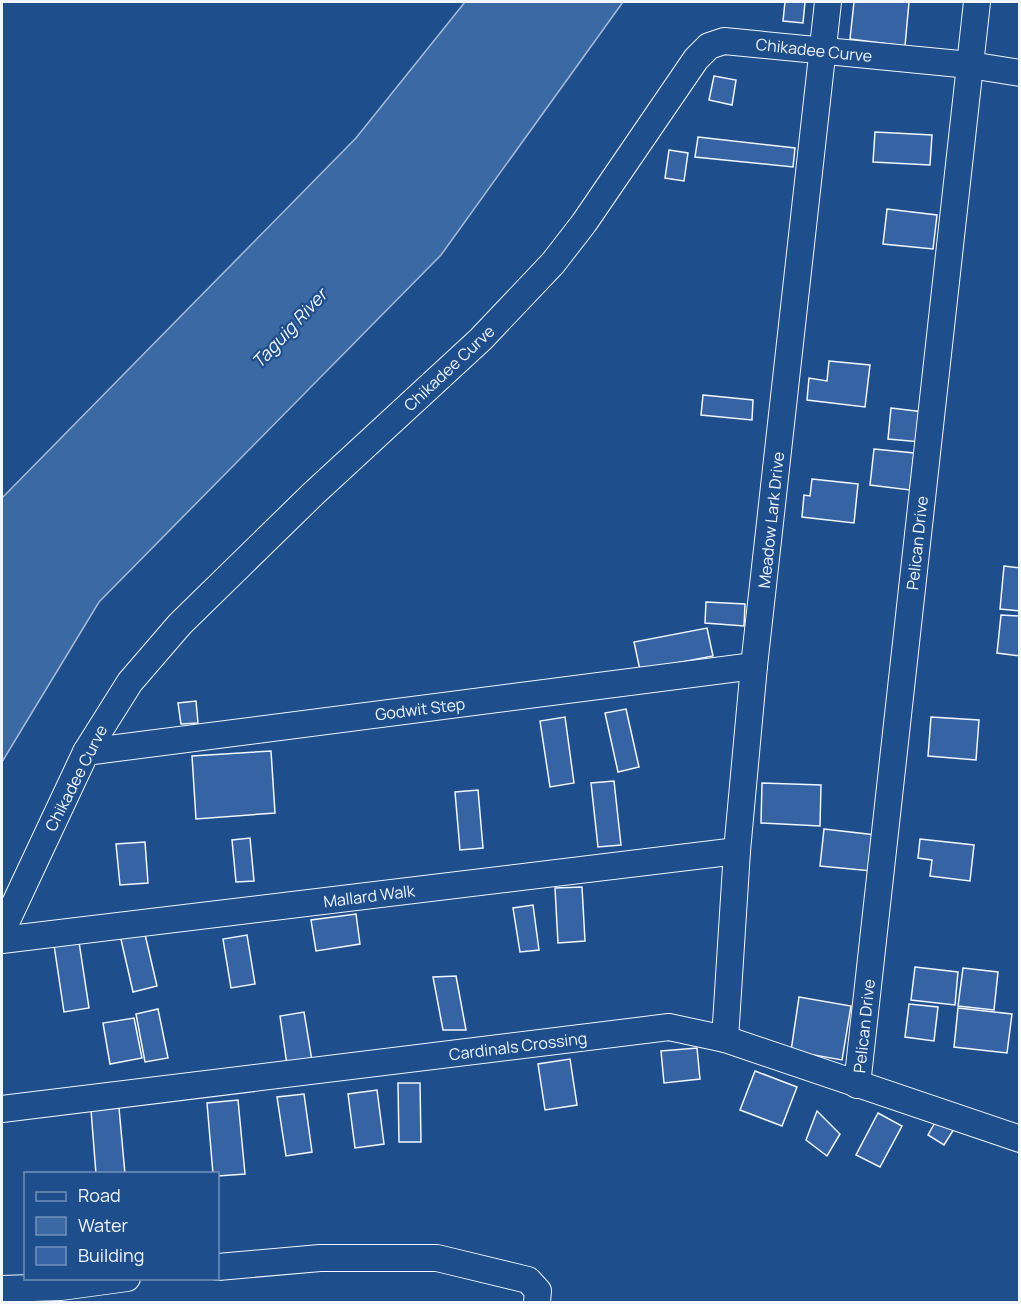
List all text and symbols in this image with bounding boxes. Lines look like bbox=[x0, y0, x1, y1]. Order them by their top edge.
street label: Chikadee Curve bbox=[755, 33, 873, 67]
water label: Taguig River bbox=[246, 281, 334, 373]
street label: Chikadee Curve bbox=[399, 320, 499, 416]
street label: Meadow Lark Drive bbox=[753, 451, 789, 589]
street label: Pelican Drive bbox=[901, 495, 933, 591]
street label: Godwit Step bbox=[374, 693, 466, 725]
street label: Chikadee Curve bbox=[40, 721, 112, 835]
street label: Mallard Walk bbox=[322, 879, 417, 913]
street label: Pelican Drive bbox=[848, 978, 880, 1074]
street label: Cardinals Crossing bbox=[448, 1027, 588, 1065]
legend bbox=[24, 1172, 219, 1280]
text: Road bbox=[78, 1183, 121, 1207]
text: Water bbox=[78, 1213, 128, 1237]
text: Building bbox=[78, 1243, 144, 1267]

